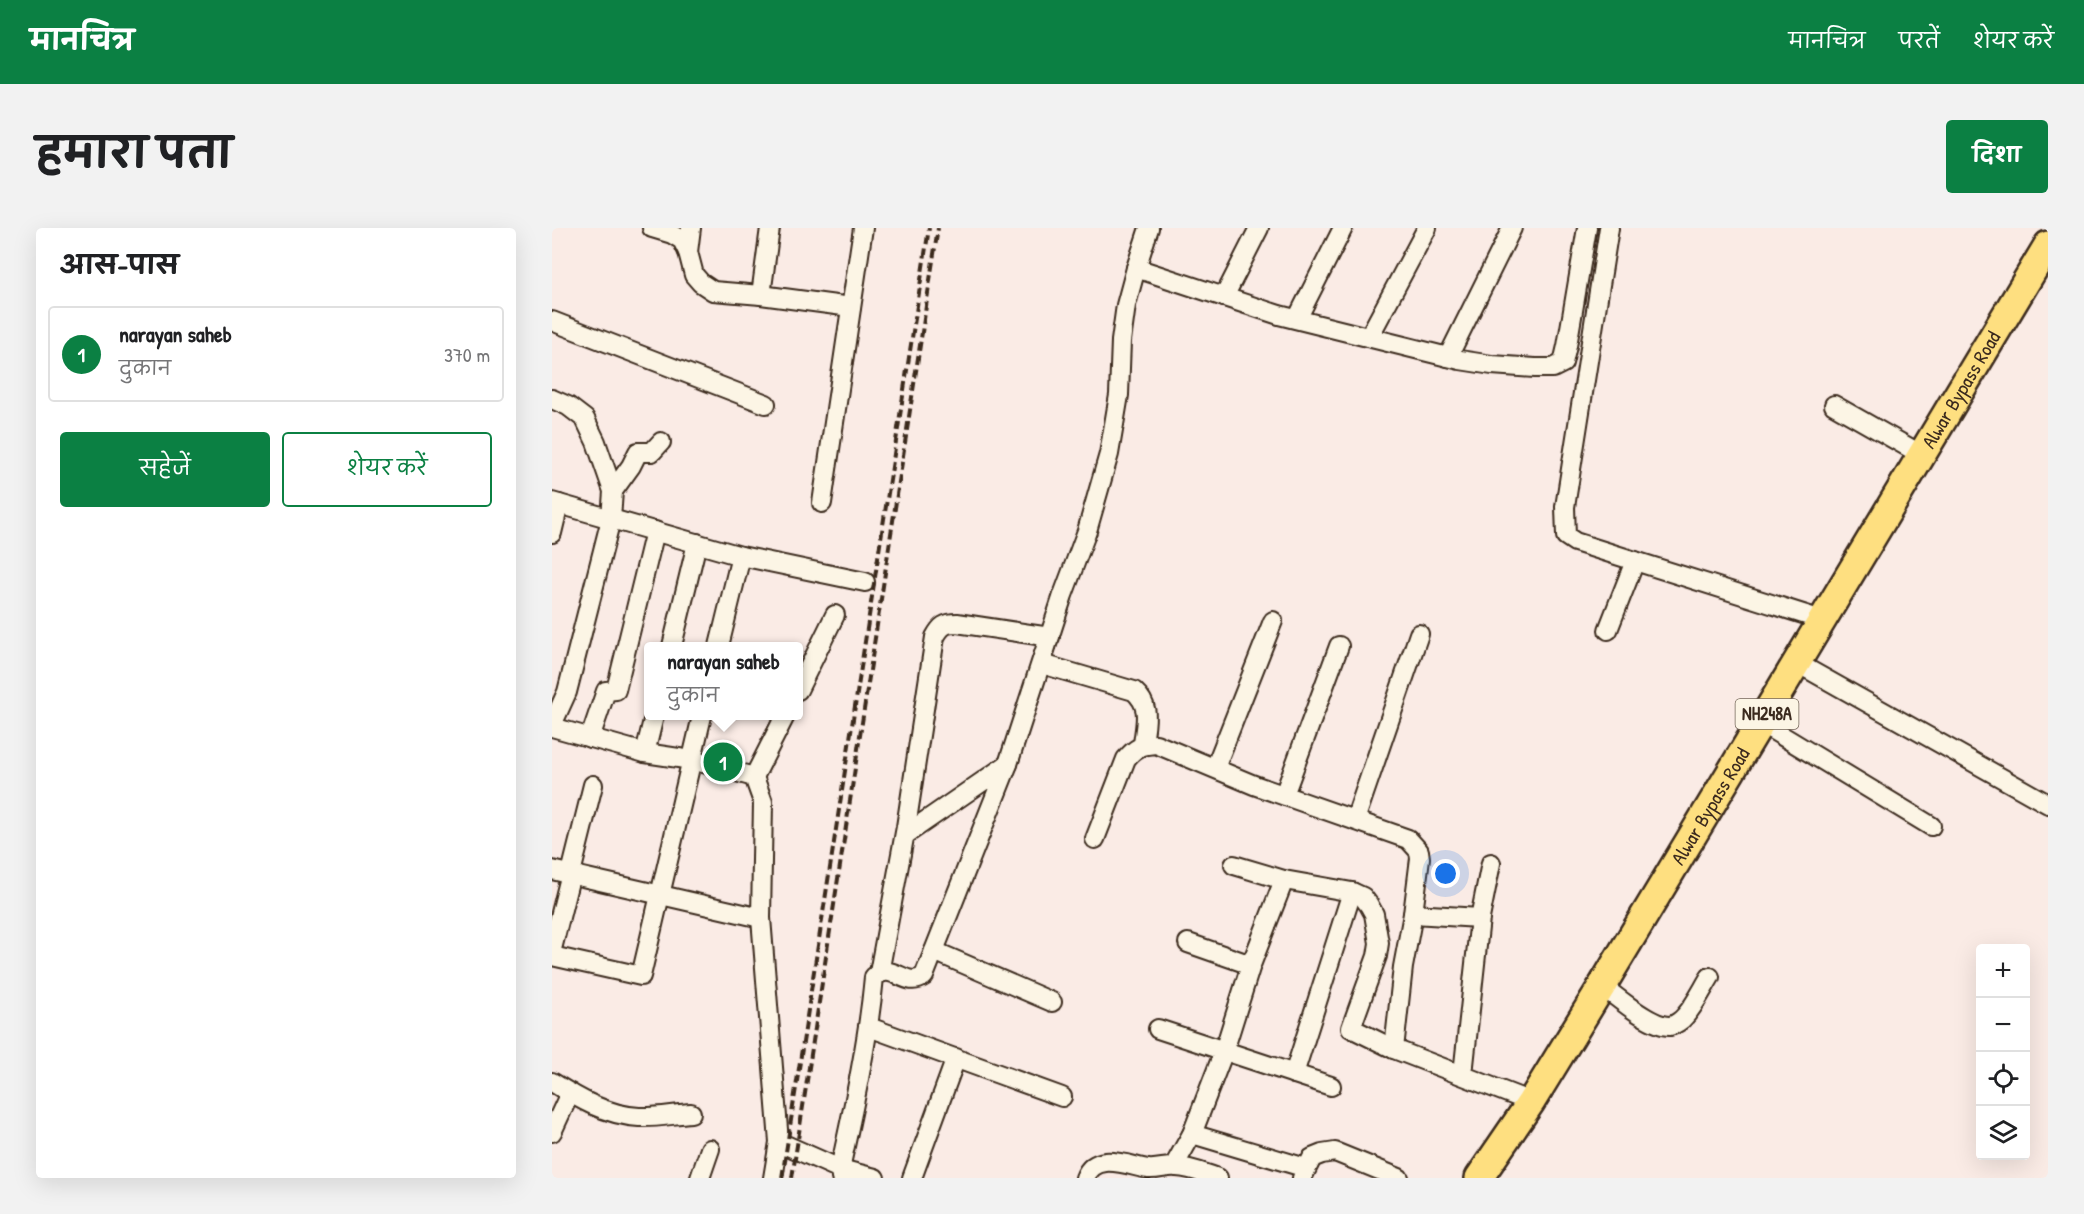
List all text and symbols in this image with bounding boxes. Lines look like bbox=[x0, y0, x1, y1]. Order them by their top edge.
text: मानचित्र bbox=[30, 21, 134, 59]
text: मानचित्र bbox=[1789, 26, 1866, 55]
text: परतें bbox=[1899, 26, 1940, 55]
text: शेयर करें bbox=[1973, 26, 2054, 55]
button: दिशा bbox=[1946, 120, 2048, 193]
text: हमारा पता bbox=[36, 123, 232, 180]
text: आस-पास bbox=[60, 247, 179, 282]
text: narayan saheb bbox=[119, 319, 232, 349]
street label: Alwar Bypass Road bbox=[1915, 326, 2006, 453]
text: 1 bbox=[78, 341, 85, 368]
text: 370 m bbox=[444, 341, 490, 368]
text: दुकान bbox=[119, 354, 171, 381]
button: सहेजें bbox=[60, 432, 270, 507]
button: शेयर करें bbox=[282, 432, 492, 507]
popup bbox=[644, 642, 803, 720]
text: narayan saheb bbox=[667, 646, 780, 676]
text: दुकान bbox=[667, 681, 719, 708]
road number: NH248A bbox=[1736, 699, 1798, 729]
pin: 1 bbox=[704, 740, 742, 784]
street label: Alwar Bypass Road bbox=[1664, 742, 1756, 870]
your location bbox=[1431, 859, 1460, 888]
map controls bbox=[1976, 944, 2030, 1160]
button: + bbox=[1976, 944, 2030, 998]
button: − bbox=[1976, 998, 2030, 1052]
button: locate bbox=[1976, 1052, 2030, 1106]
button: layers bbox=[1976, 1106, 2030, 1160]

